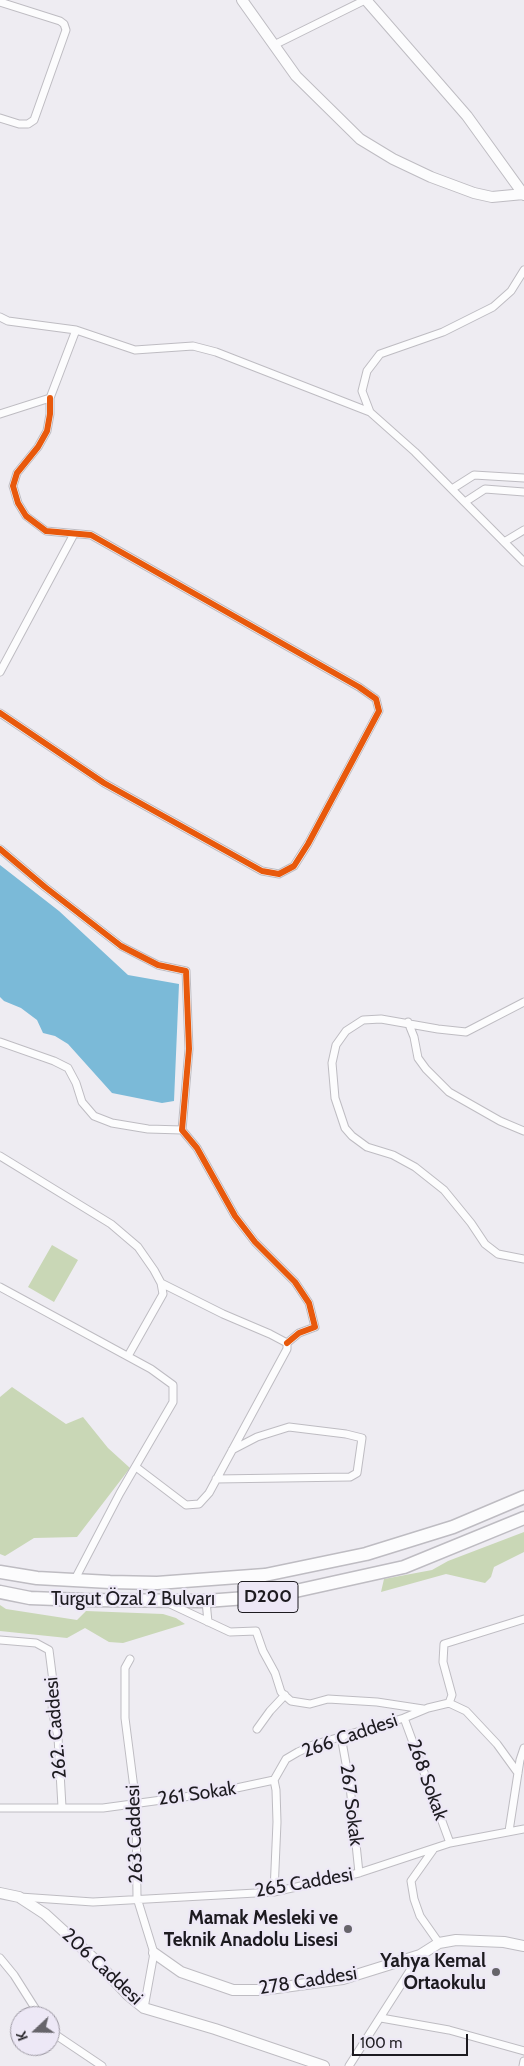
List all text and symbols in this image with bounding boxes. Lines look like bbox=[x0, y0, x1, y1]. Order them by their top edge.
road number: D200 bbox=[238, 1581, 298, 1612]
street label: Turgut Özal 2 Bulvarı bbox=[51, 1588, 215, 1610]
street label: 262. Caddesi bbox=[40, 1676, 72, 1780]
street label: 266 Caddesi bbox=[299, 1709, 401, 1763]
street label: 268 Sokak bbox=[402, 1737, 452, 1823]
street label: 267 Sokak bbox=[335, 1763, 367, 1847]
street label: 261 Sokak bbox=[156, 1777, 238, 1811]
street label: 263 Caddesi bbox=[122, 1784, 148, 1884]
street label: 265 Caddesi bbox=[253, 1863, 355, 1903]
place label: Mamak Mesleki ve Teknik Anadolu Lisesi bbox=[164, 1907, 338, 1951]
marker: Mamak Mesleki ve Teknik Anadolu Lisesi bbox=[342, 1923, 354, 1935]
street label: 206 Caddesi bbox=[57, 1924, 147, 2010]
place label: Yahya Kemal Ortaokulu bbox=[380, 1950, 486, 1994]
street label: 278 Caddesi bbox=[257, 1962, 359, 2000]
marker: Yahya Kemal Ortaokulu bbox=[490, 1966, 502, 1978]
north arrow bbox=[10, 2006, 60, 2056]
scale bar bbox=[354, 2024, 470, 2056]
text: K bbox=[12, 2029, 32, 2043]
text: 100 m bbox=[360, 2034, 402, 2052]

